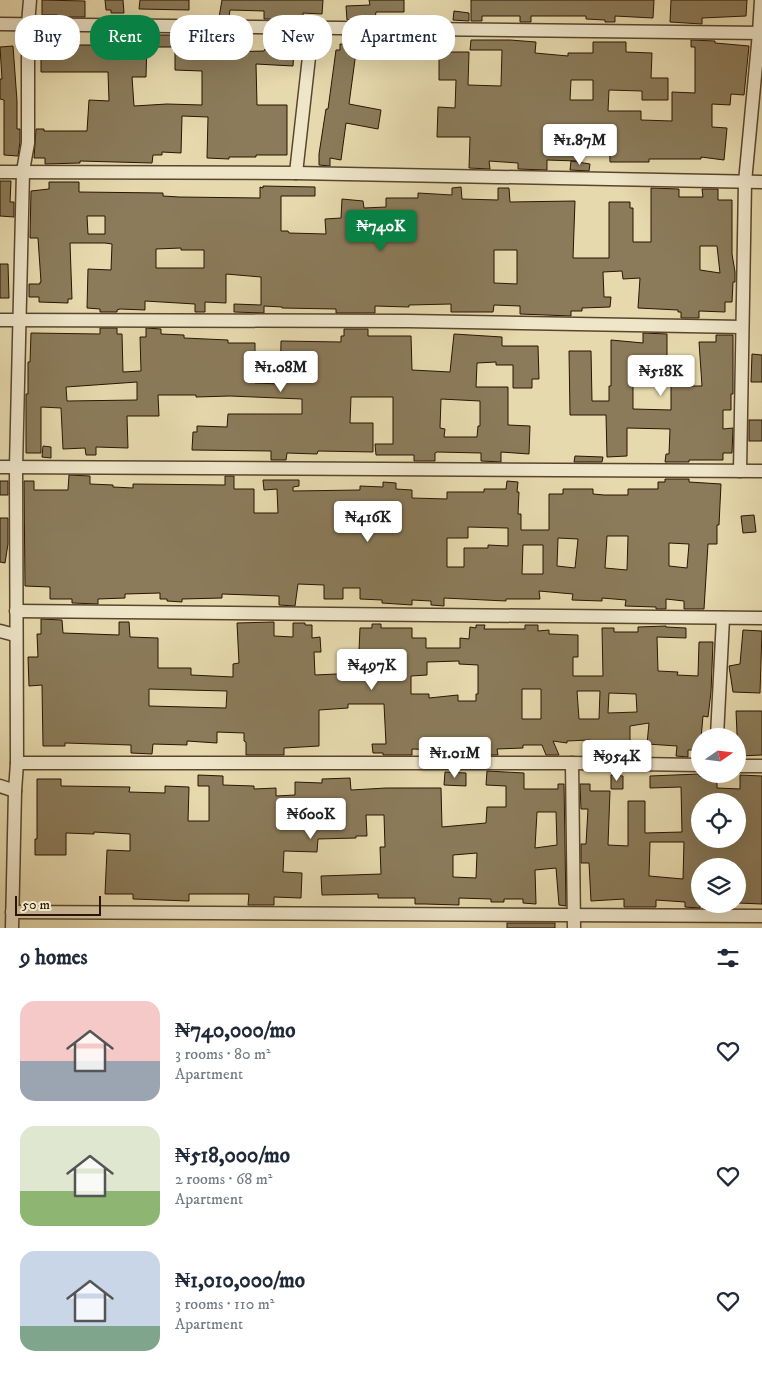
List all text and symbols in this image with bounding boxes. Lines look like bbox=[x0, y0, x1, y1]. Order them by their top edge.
chip: Buy bbox=[15, 15, 80, 60]
chip: Rent bbox=[90, 15, 160, 60]
chip: Filters bbox=[170, 15, 253, 60]
chip: New bbox=[263, 15, 332, 60]
chip: Apartment bbox=[342, 15, 455, 60]
pin: ₦1.87M bbox=[539, 124, 621, 166]
text: ₦1.87M bbox=[554, 130, 606, 150]
pin: ₦740K bbox=[346, 210, 416, 252]
text: ₦740K bbox=[357, 216, 405, 236]
pin: ₦1.08M bbox=[240, 350, 322, 393]
pin: ₦518K bbox=[626, 354, 696, 397]
text: ₦1.08M bbox=[255, 357, 307, 377]
text: ₦518K bbox=[639, 361, 683, 381]
pin: ₦416K bbox=[333, 500, 403, 543]
text: ₦416K bbox=[345, 507, 391, 527]
pin: ₦497K bbox=[337, 648, 407, 691]
text: ₦497K bbox=[348, 655, 396, 675]
north arrow bbox=[691, 728, 746, 782]
map controls bbox=[691, 728, 746, 913]
pin: ₦1.01M bbox=[414, 736, 496, 779]
pin: ₦954K bbox=[582, 740, 652, 782]
text: ₦1.01M bbox=[430, 743, 480, 763]
text: ₦954K bbox=[593, 746, 641, 766]
button: locate bbox=[691, 793, 746, 848]
pin: ₦600K bbox=[276, 798, 346, 840]
text: ₦600K bbox=[287, 804, 335, 824]
button: layers bbox=[691, 858, 746, 913]
scale bar bbox=[15, 893, 101, 916]
text: 50 m bbox=[22, 896, 50, 914]
icon: filters bbox=[714, 944, 742, 972]
text: 9 homes bbox=[20, 945, 88, 971]
text: ₦740,000/mo bbox=[175, 1018, 295, 1044]
icon: home bbox=[60, 1021, 120, 1081]
icon: heart bbox=[714, 1037, 742, 1065]
text: 3 rooms · 80 m² bbox=[175, 1044, 271, 1064]
text: Apartment bbox=[175, 1064, 243, 1084]
text: ₦518,000/mo bbox=[175, 1143, 290, 1169]
icon: home bbox=[60, 1146, 120, 1206]
icon: heart bbox=[714, 1162, 742, 1190]
text: 2 rooms · 68 m² bbox=[175, 1169, 272, 1189]
text: Apartment bbox=[175, 1189, 243, 1209]
text: ₦1,010,000/mo bbox=[175, 1268, 305, 1294]
icon: home bbox=[60, 1271, 120, 1331]
icon: heart bbox=[714, 1287, 742, 1315]
text: 3 rooms · 110 m² bbox=[175, 1294, 274, 1314]
text: Apartment bbox=[175, 1314, 243, 1334]

